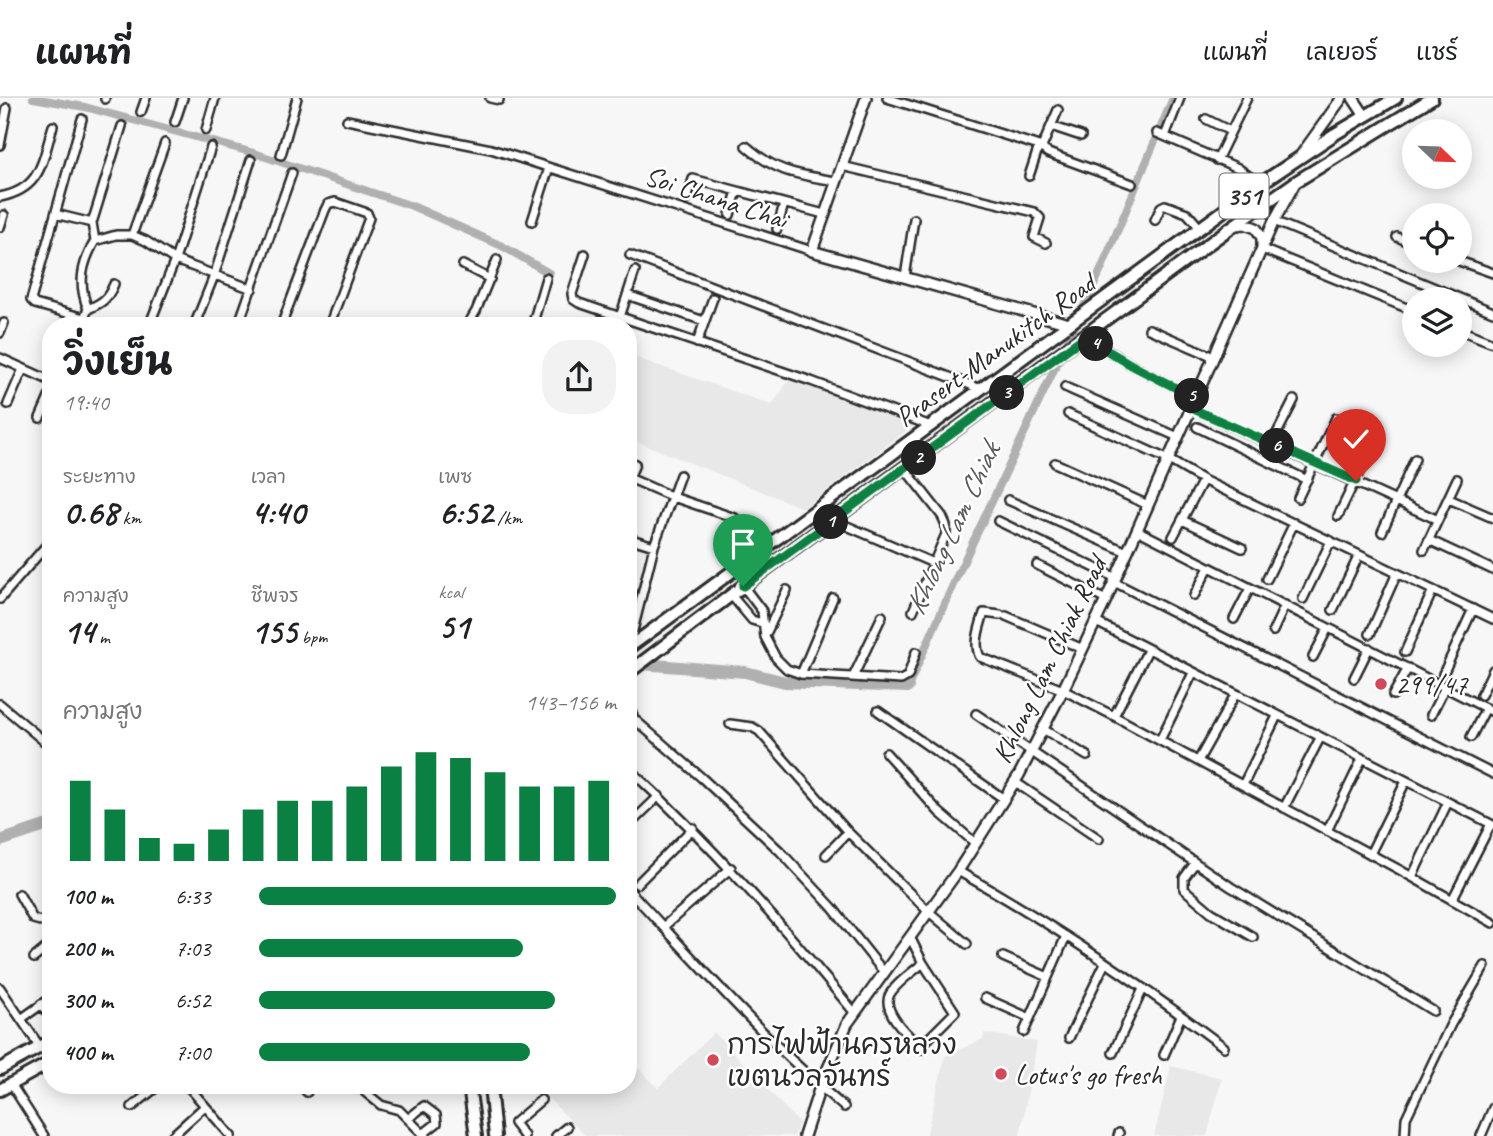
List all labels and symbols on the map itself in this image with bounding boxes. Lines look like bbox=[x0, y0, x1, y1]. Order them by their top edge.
north arrow bbox=[1402, 119, 1472, 189]
street label: Soi Chana Chai bbox=[640, 158, 795, 238]
road number: 351 bbox=[1220, 174, 1268, 218]
street label: Prasert-Manukitch Road bbox=[888, 263, 1105, 434]
pin: 4 bbox=[1078, 327, 1114, 362]
pin: 3 bbox=[990, 376, 1024, 410]
pin: 5 bbox=[1174, 378, 1210, 414]
pin bbox=[1326, 409, 1386, 481]
pin: 6 bbox=[1260, 428, 1294, 464]
water label: Khlong Lam Chiak bbox=[896, 433, 1010, 621]
pin: 2 bbox=[902, 440, 936, 476]
pin: 1 bbox=[814, 504, 848, 540]
pin bbox=[713, 514, 773, 586]
street label: Khlong Lam Chiak Road bbox=[984, 548, 1116, 769]
place label: 299/47 bbox=[1395, 667, 1469, 702]
marker: 299/47 bbox=[1373, 676, 1389, 692]
place label: การไฟฟ้านครหลวง เขตนวลจันทร์ bbox=[727, 1025, 957, 1094]
marker: การไฟฟ้านครหลวง เขตนวลจันทร์ bbox=[705, 1052, 721, 1068]
place label: Lotus's go fresh bbox=[1015, 1057, 1162, 1092]
marker: Lotus's go fresh bbox=[993, 1066, 1009, 1082]

